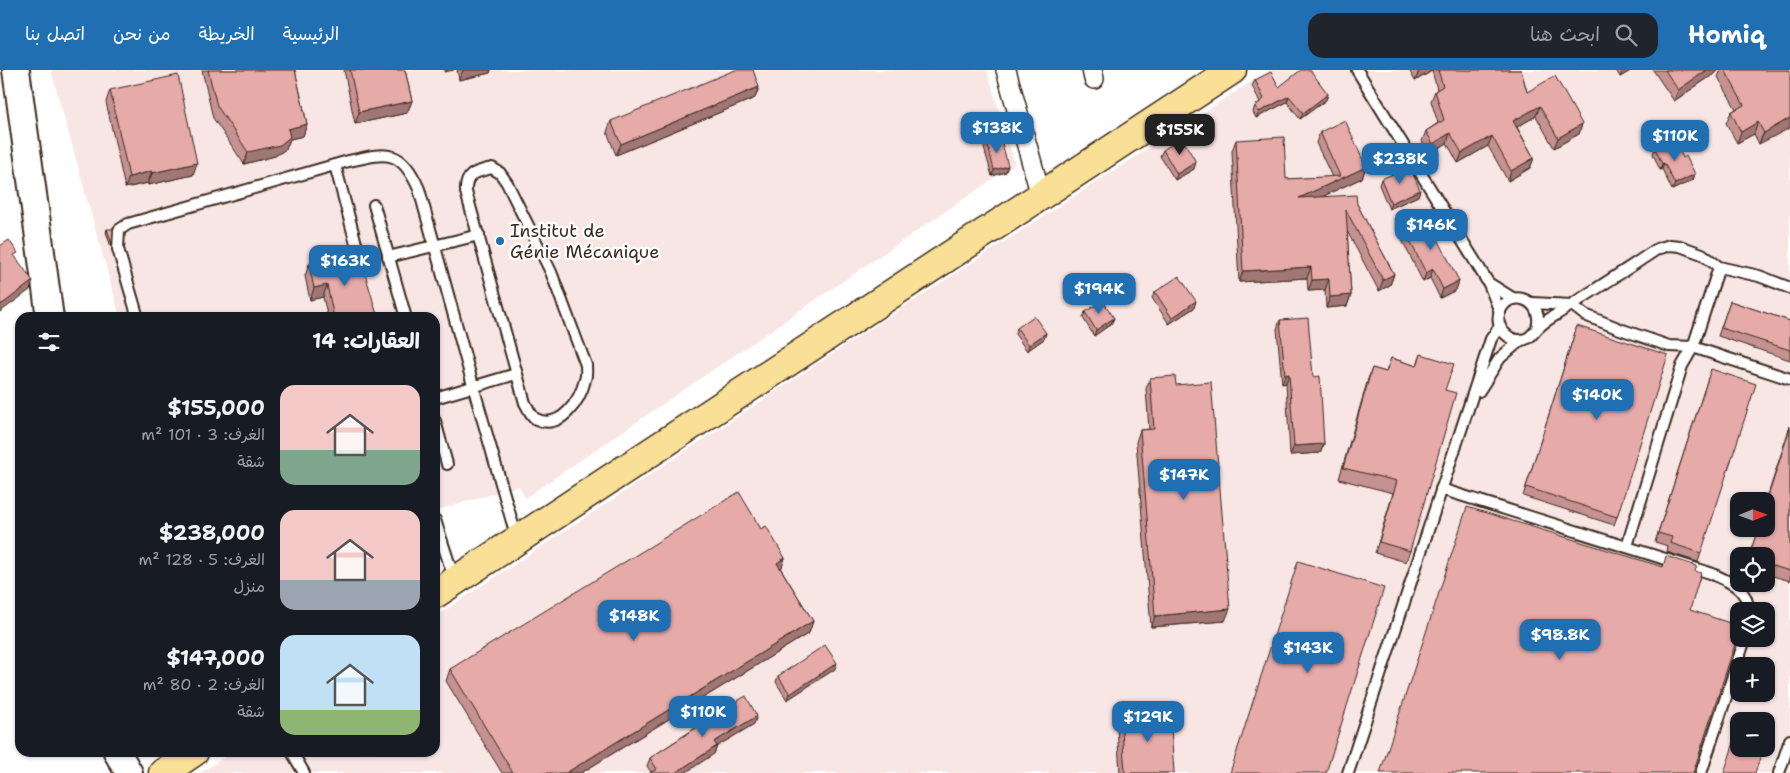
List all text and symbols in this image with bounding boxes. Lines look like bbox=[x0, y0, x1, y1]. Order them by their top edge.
search box bbox=[1308, 13, 1658, 58]
text: Homiq bbox=[1688, 19, 1765, 51]
icon: search bbox=[1612, 21, 1640, 49]
text: اتصل بنا bbox=[25, 22, 85, 46]
text: من نحن bbox=[113, 22, 171, 46]
text: الخريطة bbox=[199, 22, 255, 46]
text: الرئيسية bbox=[283, 22, 339, 46]
text: ابحث هنا bbox=[1530, 22, 1600, 47]
pin: $138K bbox=[962, 112, 1032, 154]
pin: $155K bbox=[1145, 114, 1215, 156]
text: $138K bbox=[972, 117, 1022, 138]
text: $155K bbox=[1156, 119, 1204, 140]
pin: $110K bbox=[1640, 119, 1710, 162]
text: $110K bbox=[1652, 125, 1698, 146]
pin: $238K bbox=[1365, 142, 1435, 185]
text: $238K bbox=[1373, 148, 1427, 169]
pin: $146K bbox=[1396, 208, 1466, 251]
text: $146K bbox=[1406, 214, 1456, 235]
place label: Institut de Génie Mécanique bbox=[510, 219, 659, 264]
marker: Institut de Génie Mécanique bbox=[494, 235, 506, 247]
pin: $163K bbox=[310, 244, 380, 287]
text: $163K bbox=[320, 250, 370, 271]
pin: $194K bbox=[1064, 272, 1134, 315]
text: $194K bbox=[1074, 278, 1124, 299]
text: العقارات: 14 bbox=[312, 327, 420, 355]
icon: filters bbox=[35, 328, 63, 356]
pin: $140K bbox=[1562, 378, 1632, 421]
text: $140K bbox=[1572, 384, 1622, 405]
text: $155,000 bbox=[167, 394, 265, 422]
icon: home bbox=[320, 405, 380, 465]
text: الغرف: 3 · 101 m² bbox=[141, 424, 265, 445]
text: شقة bbox=[237, 451, 265, 472]
pin: $147K bbox=[1149, 458, 1219, 501]
text: $147K bbox=[1159, 464, 1209, 485]
north arrow bbox=[1730, 492, 1775, 538]
map controls bbox=[1730, 492, 1775, 757]
text: $238,000 bbox=[159, 519, 265, 547]
icon: home bbox=[320, 530, 380, 590]
button: locate bbox=[1730, 547, 1775, 592]
text: الغرف: 5 · 128 m² bbox=[139, 549, 265, 570]
text: منزل bbox=[233, 576, 265, 597]
pin: $148K bbox=[599, 600, 669, 642]
button: layers bbox=[1730, 602, 1775, 647]
text: $148K bbox=[609, 605, 659, 626]
pin: $98.8K bbox=[1519, 618, 1601, 661]
text: $98.8K bbox=[1531, 624, 1589, 645]
pin: $143K bbox=[1273, 632, 1343, 674]
text: $143K bbox=[1283, 637, 1333, 658]
text: $147,000 bbox=[166, 644, 265, 672]
icon: home bbox=[320, 655, 380, 715]
button: + bbox=[1730, 657, 1775, 702]
text: الغرف: 2 · 80 m² bbox=[143, 674, 265, 695]
pin: $110K bbox=[668, 696, 738, 738]
pin: $129K bbox=[1113, 700, 1183, 743]
text: شقة bbox=[237, 701, 265, 722]
text: $110K bbox=[680, 701, 726, 722]
text: $129K bbox=[1123, 706, 1173, 727]
button: − bbox=[1730, 712, 1775, 757]

